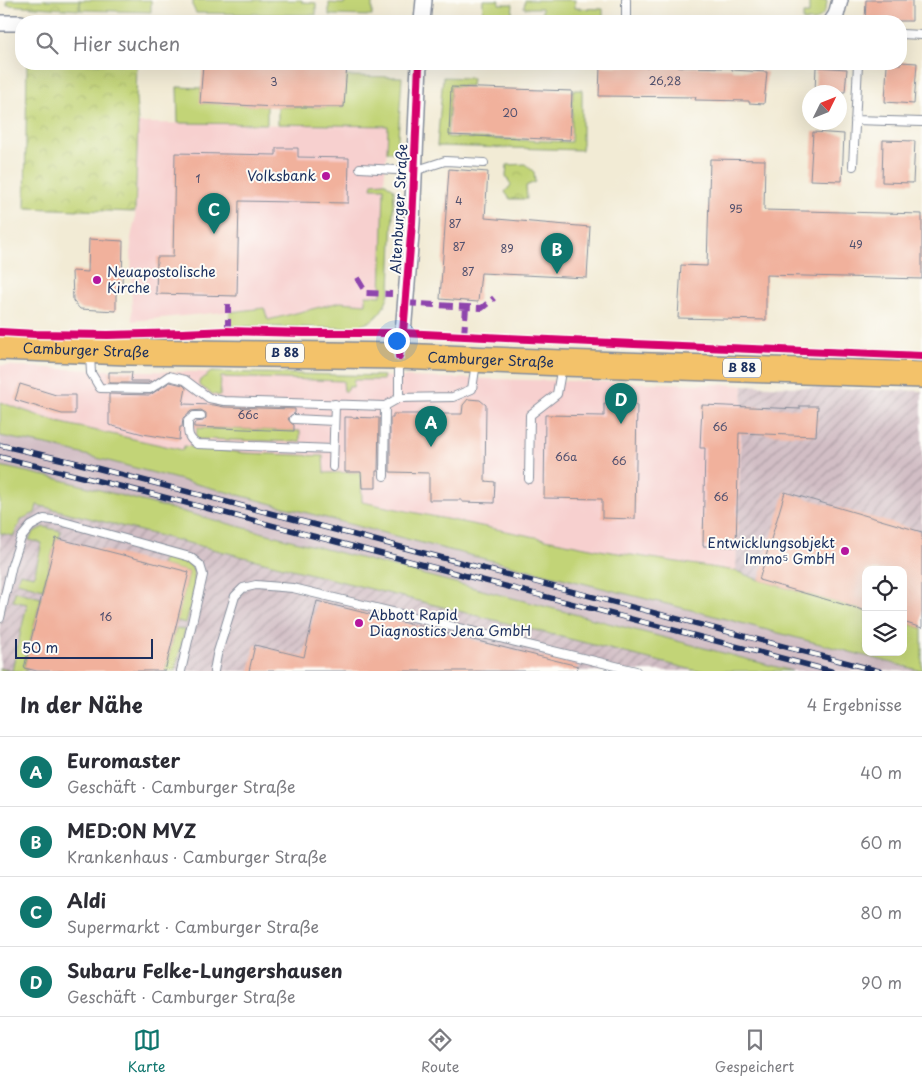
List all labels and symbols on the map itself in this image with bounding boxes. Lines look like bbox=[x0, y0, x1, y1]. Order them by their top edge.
house number: 26,28 bbox=[649, 72, 681, 89]
house number: 3 bbox=[270, 73, 278, 90]
north arrow bbox=[802, 85, 847, 130]
house number: 20 bbox=[502, 104, 518, 121]
street label: Altenburger Straße bbox=[385, 143, 412, 275]
place label: Volksbank bbox=[247, 165, 316, 186]
house number: 1 bbox=[196, 170, 201, 187]
marker: Volksbank bbox=[320, 170, 332, 182]
house number: 4 bbox=[455, 192, 463, 209]
pin: C bbox=[198, 193, 230, 234]
house number: 95 bbox=[729, 200, 743, 217]
house number: 87 bbox=[449, 215, 461, 232]
pin: B bbox=[541, 233, 573, 274]
house number: 49 bbox=[849, 236, 863, 253]
house number: 87 bbox=[453, 238, 465, 255]
house number: 89 bbox=[500, 240, 514, 257]
place label: Neuapostolische Kirche bbox=[107, 261, 216, 298]
house number: 87 bbox=[462, 263, 474, 280]
marker: Neuapostolische Kirche bbox=[91, 274, 103, 286]
your location bbox=[384, 328, 410, 354]
street label: Camburger Straße bbox=[22, 337, 149, 362]
road number: B 88 bbox=[266, 343, 304, 362]
street label: Camburger Straße bbox=[427, 346, 554, 373]
road number: B 88 bbox=[723, 358, 761, 378]
pin: D bbox=[605, 383, 637, 424]
house number: 66c bbox=[238, 406, 259, 423]
pin: A bbox=[415, 406, 447, 447]
house number: 66 bbox=[712, 418, 728, 435]
house number: 66a bbox=[555, 448, 577, 465]
house number: 66 bbox=[611, 452, 627, 469]
house number: 66 bbox=[713, 488, 729, 505]
place label: Entwicklungsobjekt Immo⁵ GmbH bbox=[708, 532, 835, 569]
marker: Entwicklungsobjekt Immo⁵ GmbH bbox=[839, 545, 851, 557]
place label: Abbott Rapid Diagnostics Jena GmbH bbox=[369, 604, 531, 641]
house number: 16 bbox=[100, 608, 113, 625]
marker: Abbott Rapid Diagnostics Jena GmbH bbox=[353, 617, 365, 629]
scale bar bbox=[15, 636, 152, 659]

